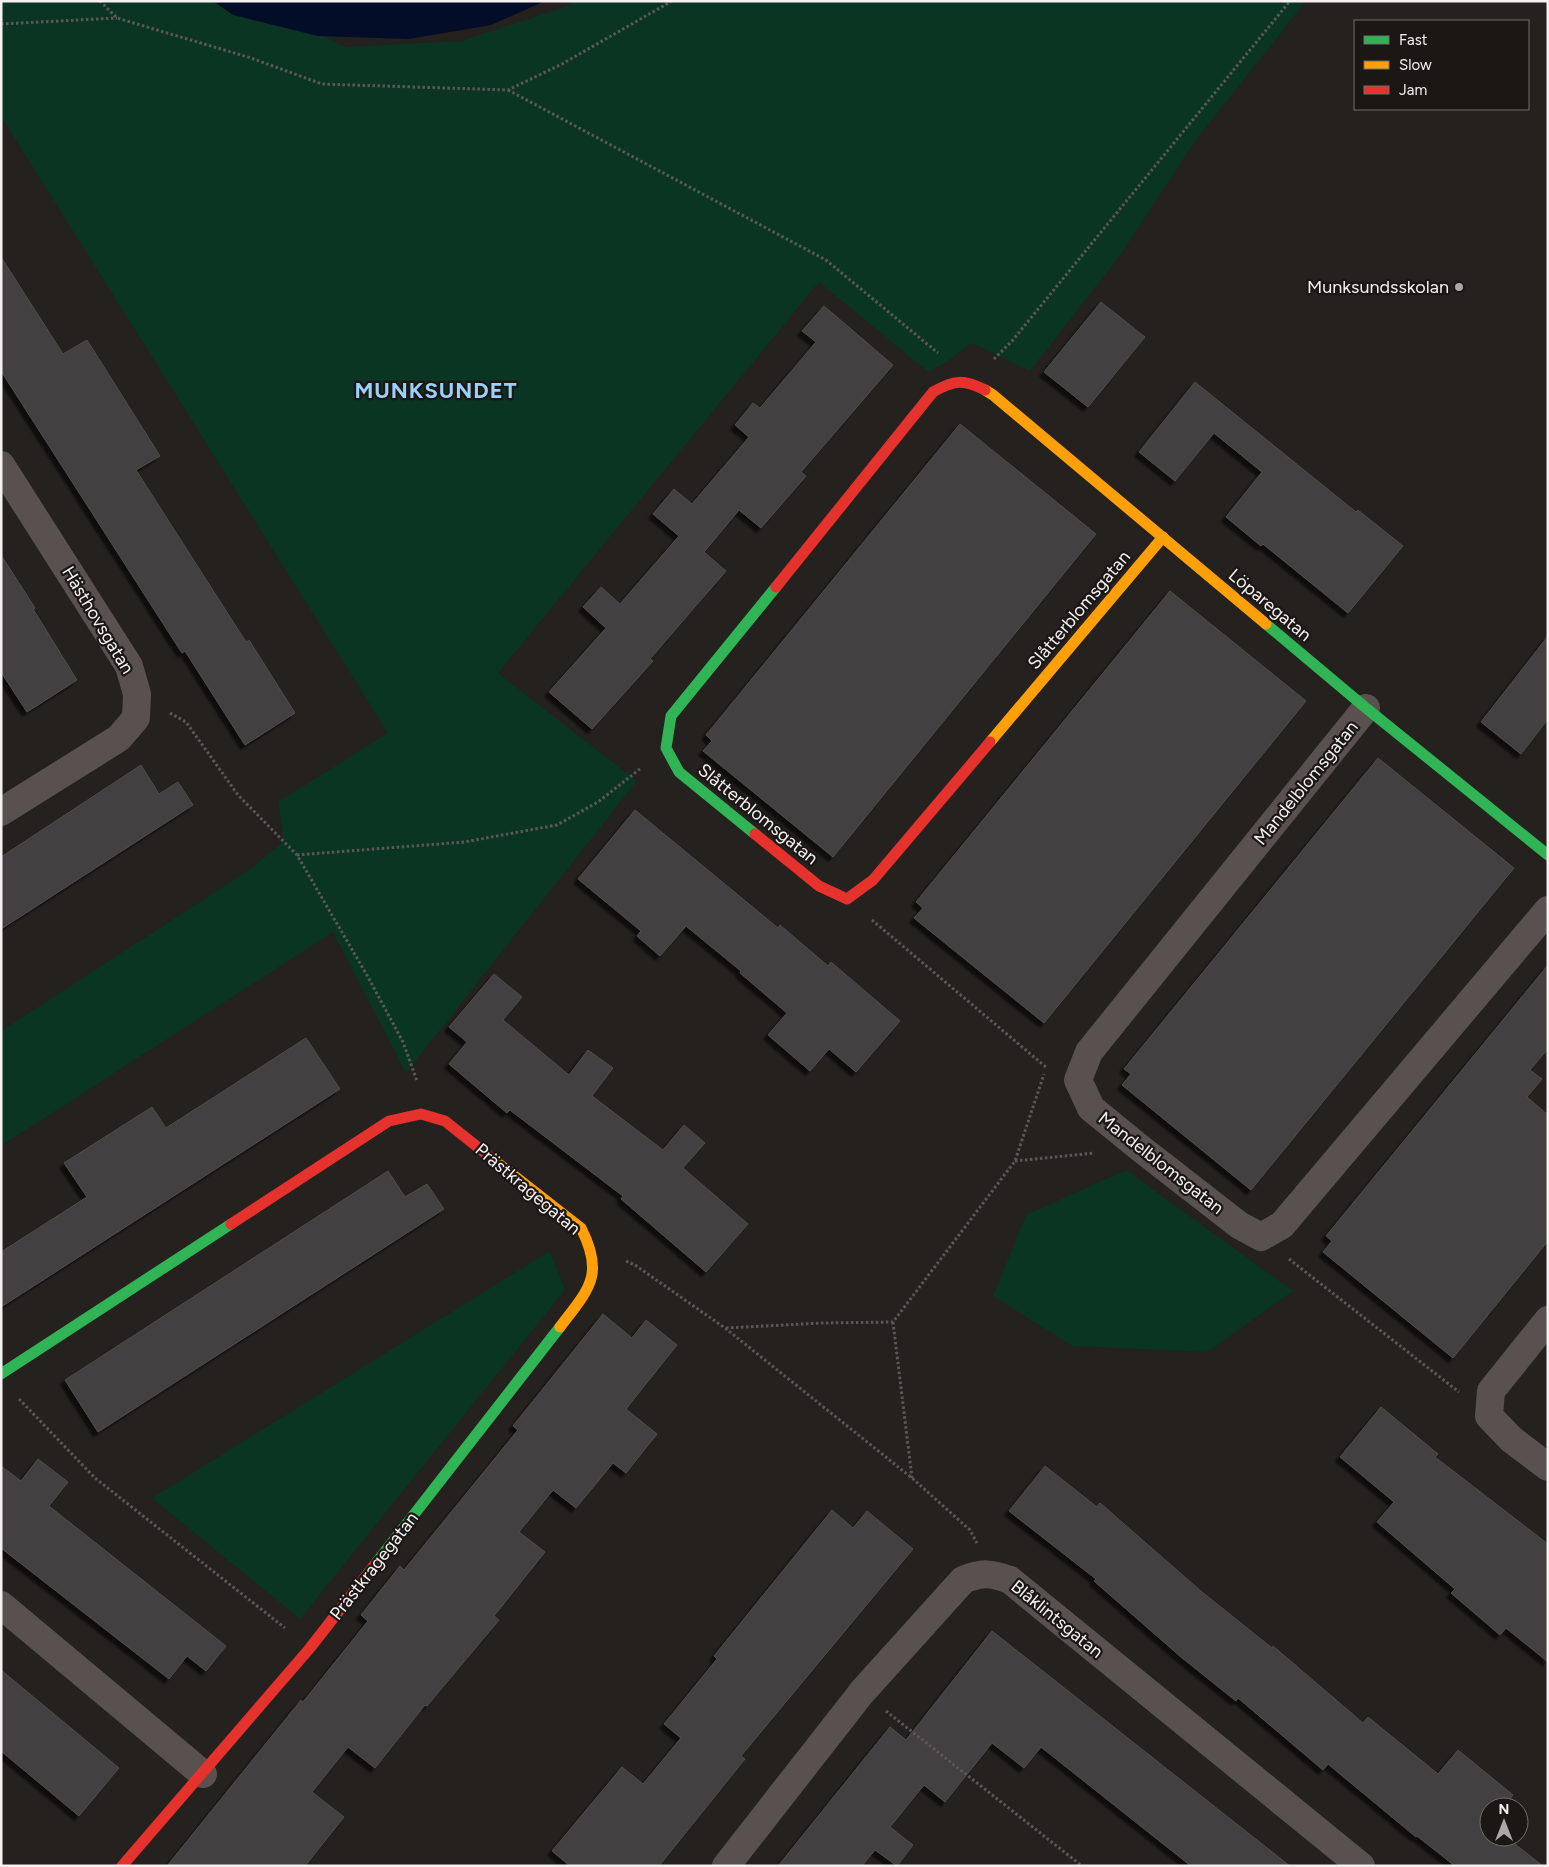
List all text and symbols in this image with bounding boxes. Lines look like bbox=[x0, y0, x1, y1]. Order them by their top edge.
legend bbox=[1354, 20, 1529, 110]
text: Fast bbox=[1399, 31, 1428, 49]
text: Slow bbox=[1399, 56, 1432, 74]
text: Jam bbox=[1399, 81, 1427, 99]
place label: Munksundsskolan bbox=[1307, 276, 1449, 298]
marker: Munksundsskolan bbox=[1453, 281, 1465, 293]
district label: MUNKSUNDET bbox=[354, 377, 518, 404]
street label: Slåtterblomsgatan bbox=[1023, 546, 1135, 674]
street label: Hästhovsgatan bbox=[57, 562, 139, 678]
street label: Löparegatan bbox=[1224, 564, 1316, 646]
street label: Mandelblomsgatan bbox=[1249, 717, 1363, 849]
street label: Slåtterblomsgatan bbox=[694, 759, 822, 869]
street label: Mandelblomsgatan bbox=[1094, 1107, 1228, 1219]
street label: Prästkragegatan bbox=[471, 1139, 585, 1239]
street label: Prästkragegatan bbox=[325, 1508, 423, 1624]
street label: Blåklintsgatan bbox=[1007, 1575, 1107, 1663]
north arrow bbox=[1479, 1797, 1529, 1847]
text: N bbox=[1499, 1801, 1509, 1818]

